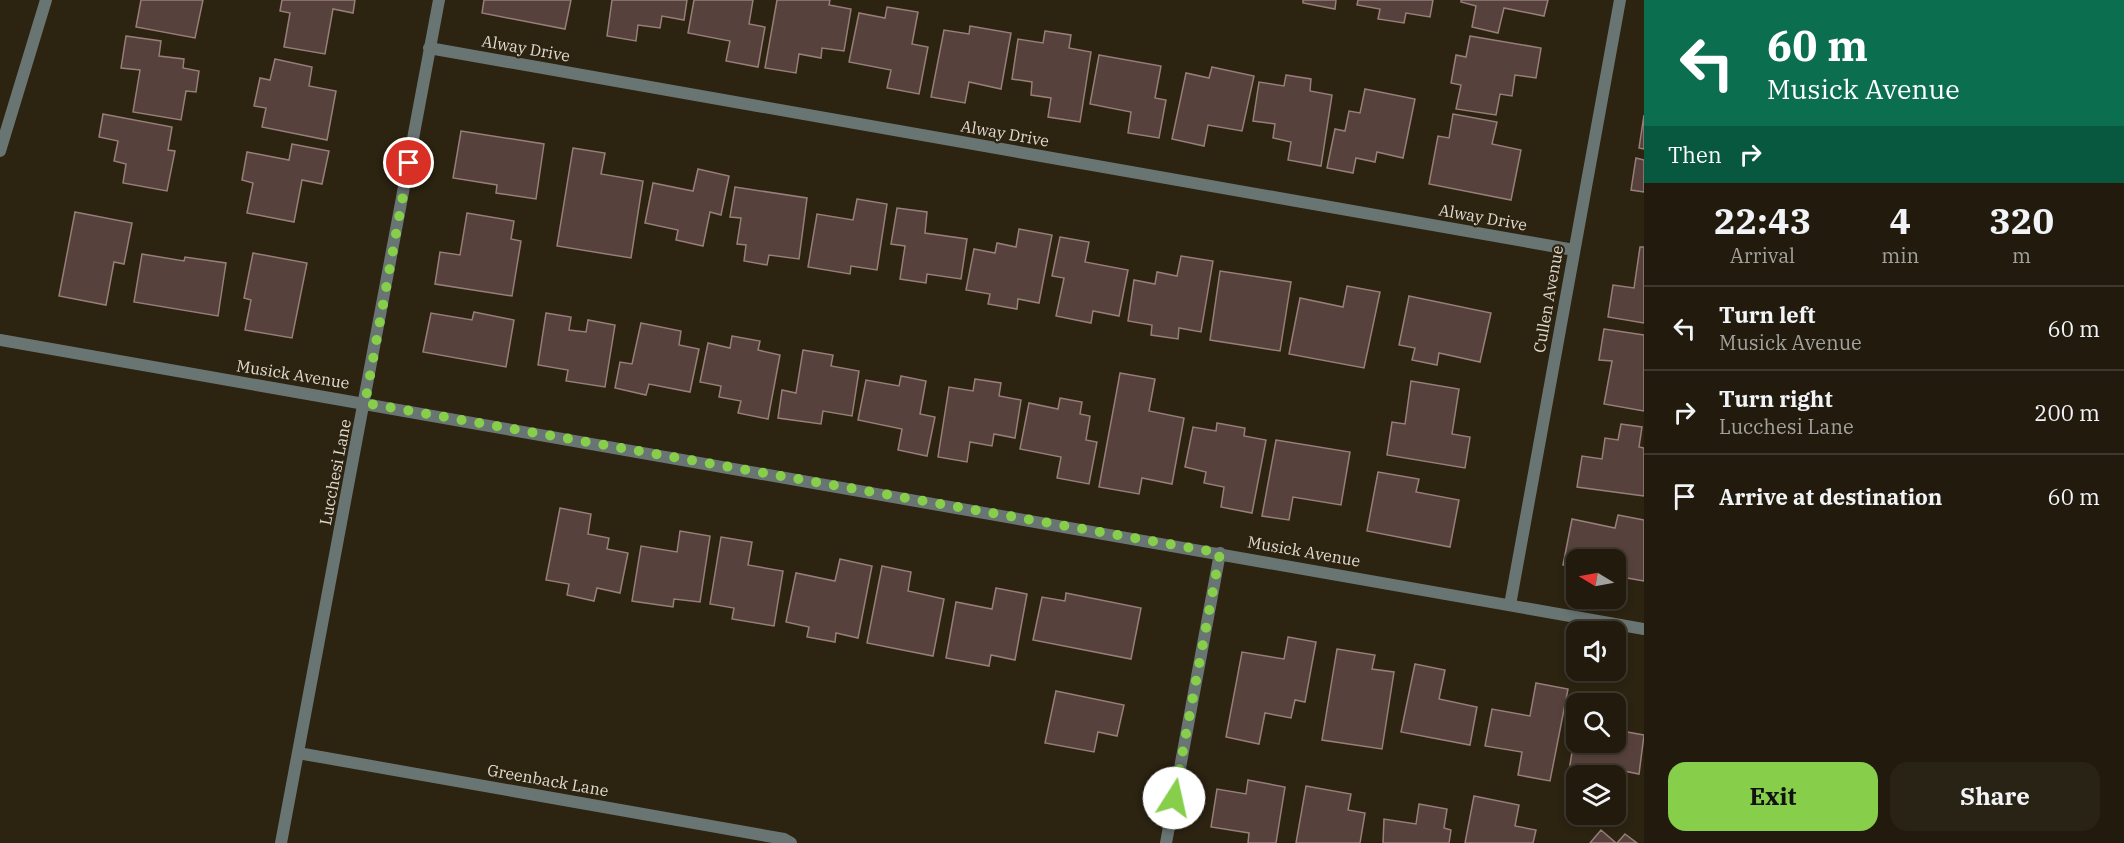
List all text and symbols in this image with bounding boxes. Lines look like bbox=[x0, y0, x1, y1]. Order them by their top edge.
text: 60 m bbox=[1767, 18, 1868, 73]
icon: left bbox=[1668, 24, 1746, 102]
street label: Alway Drive bbox=[480, 30, 572, 66]
text: Musick Avenue bbox=[1767, 71, 1960, 106]
street label: Alway Drive bbox=[959, 115, 1051, 151]
pin bbox=[383, 137, 434, 188]
icon: right bbox=[1734, 138, 1767, 171]
text: Then bbox=[1668, 140, 1722, 169]
icon: arrive bbox=[392, 146, 425, 179]
text: 22:43 bbox=[1714, 197, 1811, 244]
text: 4 bbox=[1889, 197, 1911, 244]
text: 320 bbox=[1989, 197, 2054, 244]
street label: Alway Drive bbox=[1437, 199, 1529, 235]
text: Arrival bbox=[1730, 242, 1795, 269]
text: min bbox=[1881, 242, 1919, 269]
text: m bbox=[2012, 242, 2031, 269]
street label: Cullen Avenue bbox=[1529, 244, 1567, 354]
text: Turn left bbox=[1719, 300, 1815, 329]
icon: left bbox=[1668, 312, 1701, 345]
text: 60 m bbox=[2048, 314, 2100, 343]
text: Musick Avenue bbox=[1719, 329, 1862, 356]
street label: Musick Avenue bbox=[235, 355, 351, 393]
text: Turn right bbox=[1719, 384, 1833, 413]
icon: right bbox=[1668, 396, 1701, 429]
text: 200 m bbox=[2034, 398, 2100, 427]
text: Lucchesi Lane bbox=[1719, 413, 1854, 440]
street label: Lucchesi Lane bbox=[315, 417, 355, 527]
icon: arrive bbox=[1668, 480, 1701, 513]
text: Arrive at destination bbox=[1719, 482, 1942, 511]
text: 60 m bbox=[2048, 482, 2100, 511]
street label: Musick Avenue bbox=[1246, 531, 1362, 571]
north arrow bbox=[1566, 549, 1626, 609]
map controls bbox=[1566, 549, 1626, 825]
button: sound bbox=[1566, 621, 1626, 681]
button: search bbox=[1566, 693, 1626, 753]
street label: Greenback Lane bbox=[486, 759, 610, 801]
button: Exit bbox=[1668, 762, 1878, 831]
button: Share bbox=[1890, 762, 2100, 831]
button: layers bbox=[1566, 765, 1626, 825]
position arrow bbox=[1142, 766, 1206, 830]

